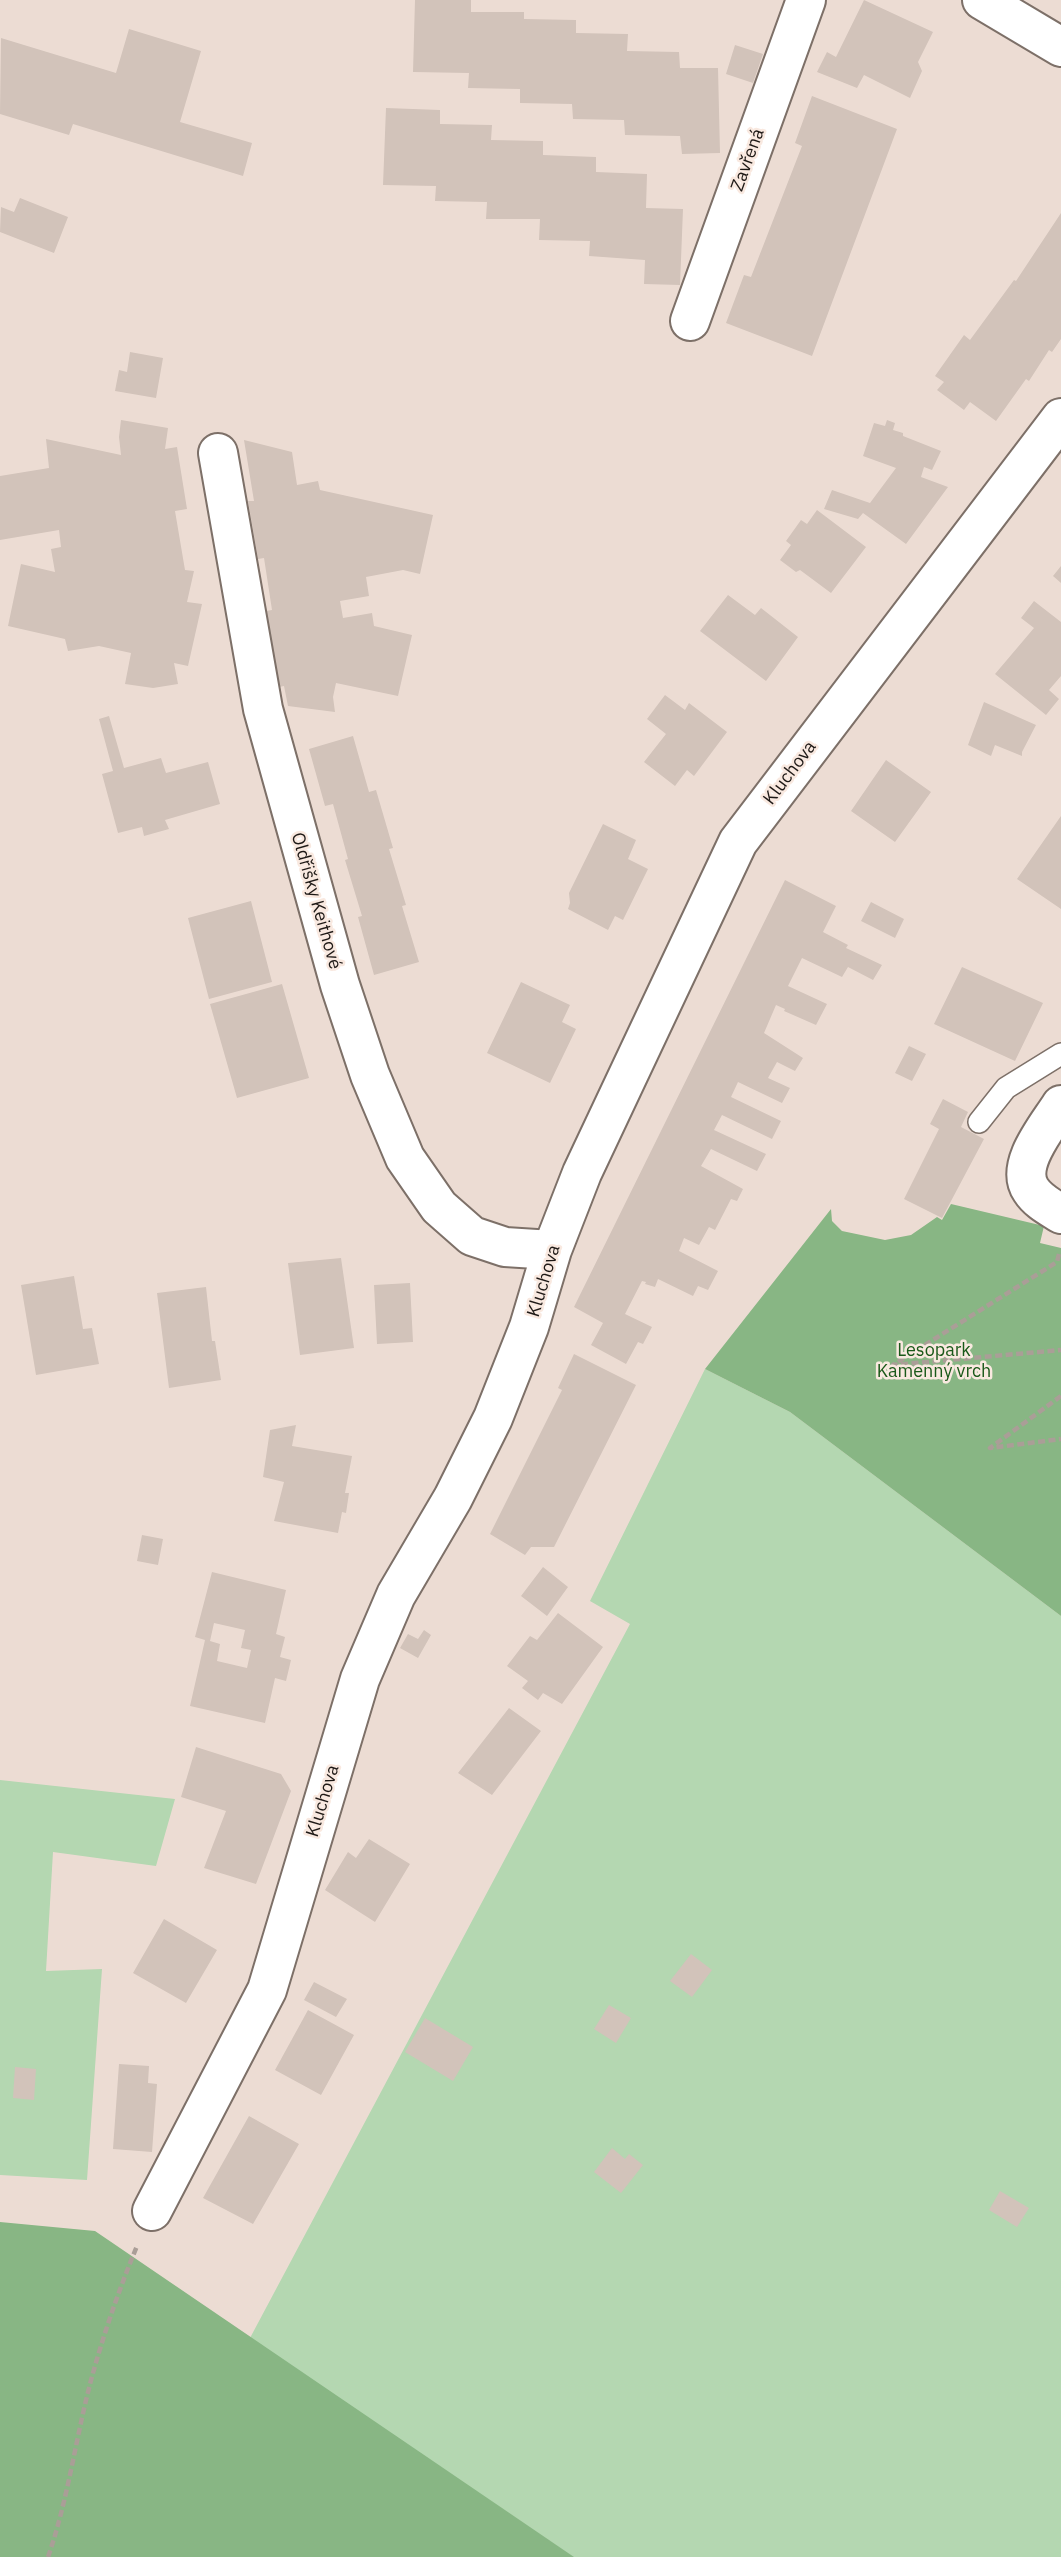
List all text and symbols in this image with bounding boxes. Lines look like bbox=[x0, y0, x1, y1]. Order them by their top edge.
street label: Zavřená bbox=[727, 126, 769, 194]
street label: Kluchova bbox=[759, 737, 821, 809]
street label: Oldřišky Keithové bbox=[286, 830, 346, 972]
street label: Kluchova bbox=[523, 1242, 565, 1320]
park label: Lesopark Kamenný vrch bbox=[877, 1340, 991, 1382]
street label: Kluchova bbox=[302, 1762, 344, 1840]

